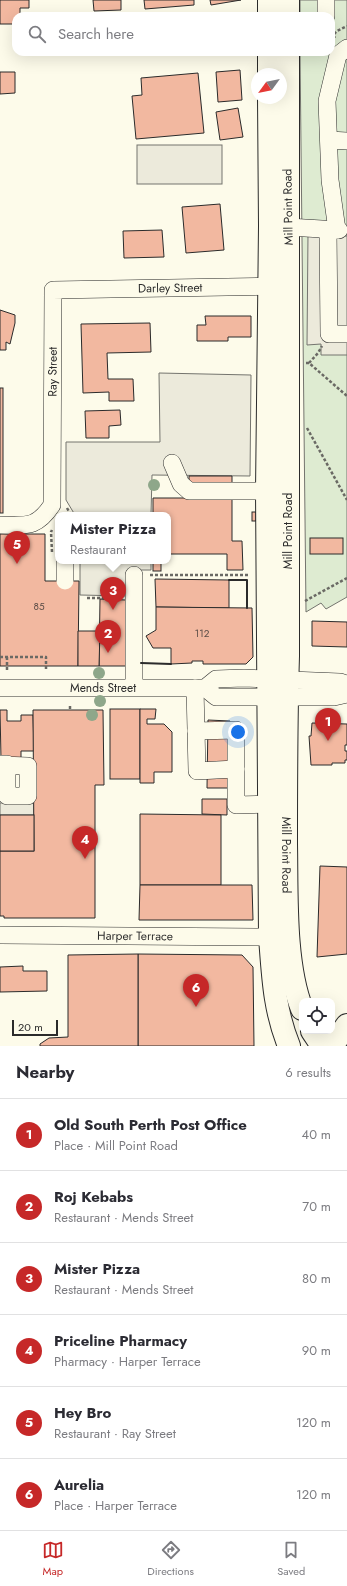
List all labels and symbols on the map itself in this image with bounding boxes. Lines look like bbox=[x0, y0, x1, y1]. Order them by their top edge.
north arrow bbox=[251, 68, 287, 104]
street label: Mill Point Road bbox=[278, 169, 298, 245]
street label: Darley Street bbox=[138, 278, 203, 298]
street label: Ray Street bbox=[44, 347, 62, 397]
street label: Mill Point Road bbox=[279, 493, 297, 569]
pin: 5 bbox=[4, 531, 30, 564]
pin: 3 bbox=[100, 577, 126, 610]
house number: 85 bbox=[33, 599, 45, 614]
pin: 2 bbox=[95, 620, 121, 653]
house number: 112 bbox=[195, 626, 210, 641]
street label: Mends Street bbox=[70, 679, 136, 697]
pin: 1 bbox=[315, 708, 341, 741]
your location bbox=[228, 722, 248, 742]
street label: Mill Point Road bbox=[277, 817, 295, 893]
pin: 4 bbox=[72, 826, 98, 859]
street label: Harper Terrace bbox=[97, 927, 173, 945]
pin: 6 bbox=[183, 974, 209, 1007]
scale bar bbox=[12, 1018, 58, 1037]

